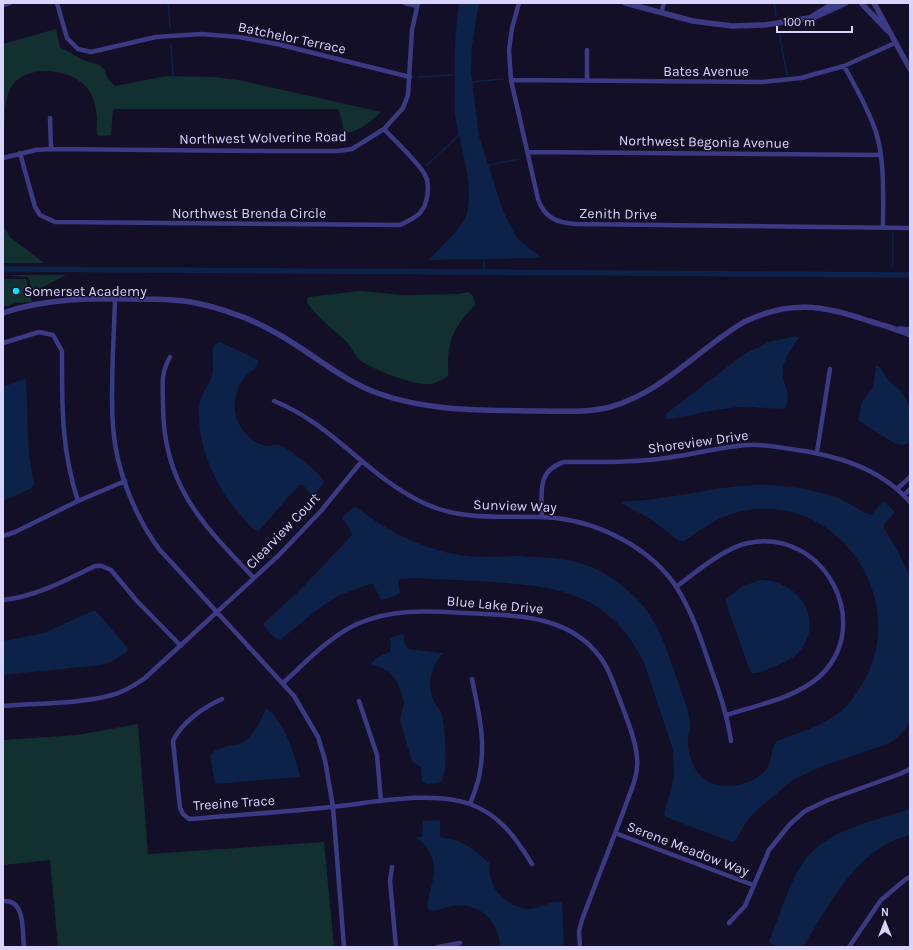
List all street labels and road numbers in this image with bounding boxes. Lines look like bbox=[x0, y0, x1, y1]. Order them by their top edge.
street label: Batchelor Terrace bbox=[236, 18, 348, 58]
street label: Bates Avenue bbox=[663, 63, 749, 80]
street label: Northwest Wolverine Road bbox=[179, 128, 347, 148]
street label: Northwest Begonia Avenue bbox=[619, 132, 789, 152]
street label: Northwest Brenda Circle bbox=[172, 205, 326, 222]
street label: Zenith Drive bbox=[579, 205, 657, 223]
street label: Shoreview Drive bbox=[647, 427, 749, 457]
street label: Clearview Court bbox=[242, 489, 324, 573]
street label: Sunview Way bbox=[473, 496, 558, 516]
street label: Blue Lake Drive bbox=[446, 592, 544, 618]
street label: Treeine Trace bbox=[193, 792, 275, 814]
street label: Serene Meadow Way bbox=[625, 818, 752, 880]

